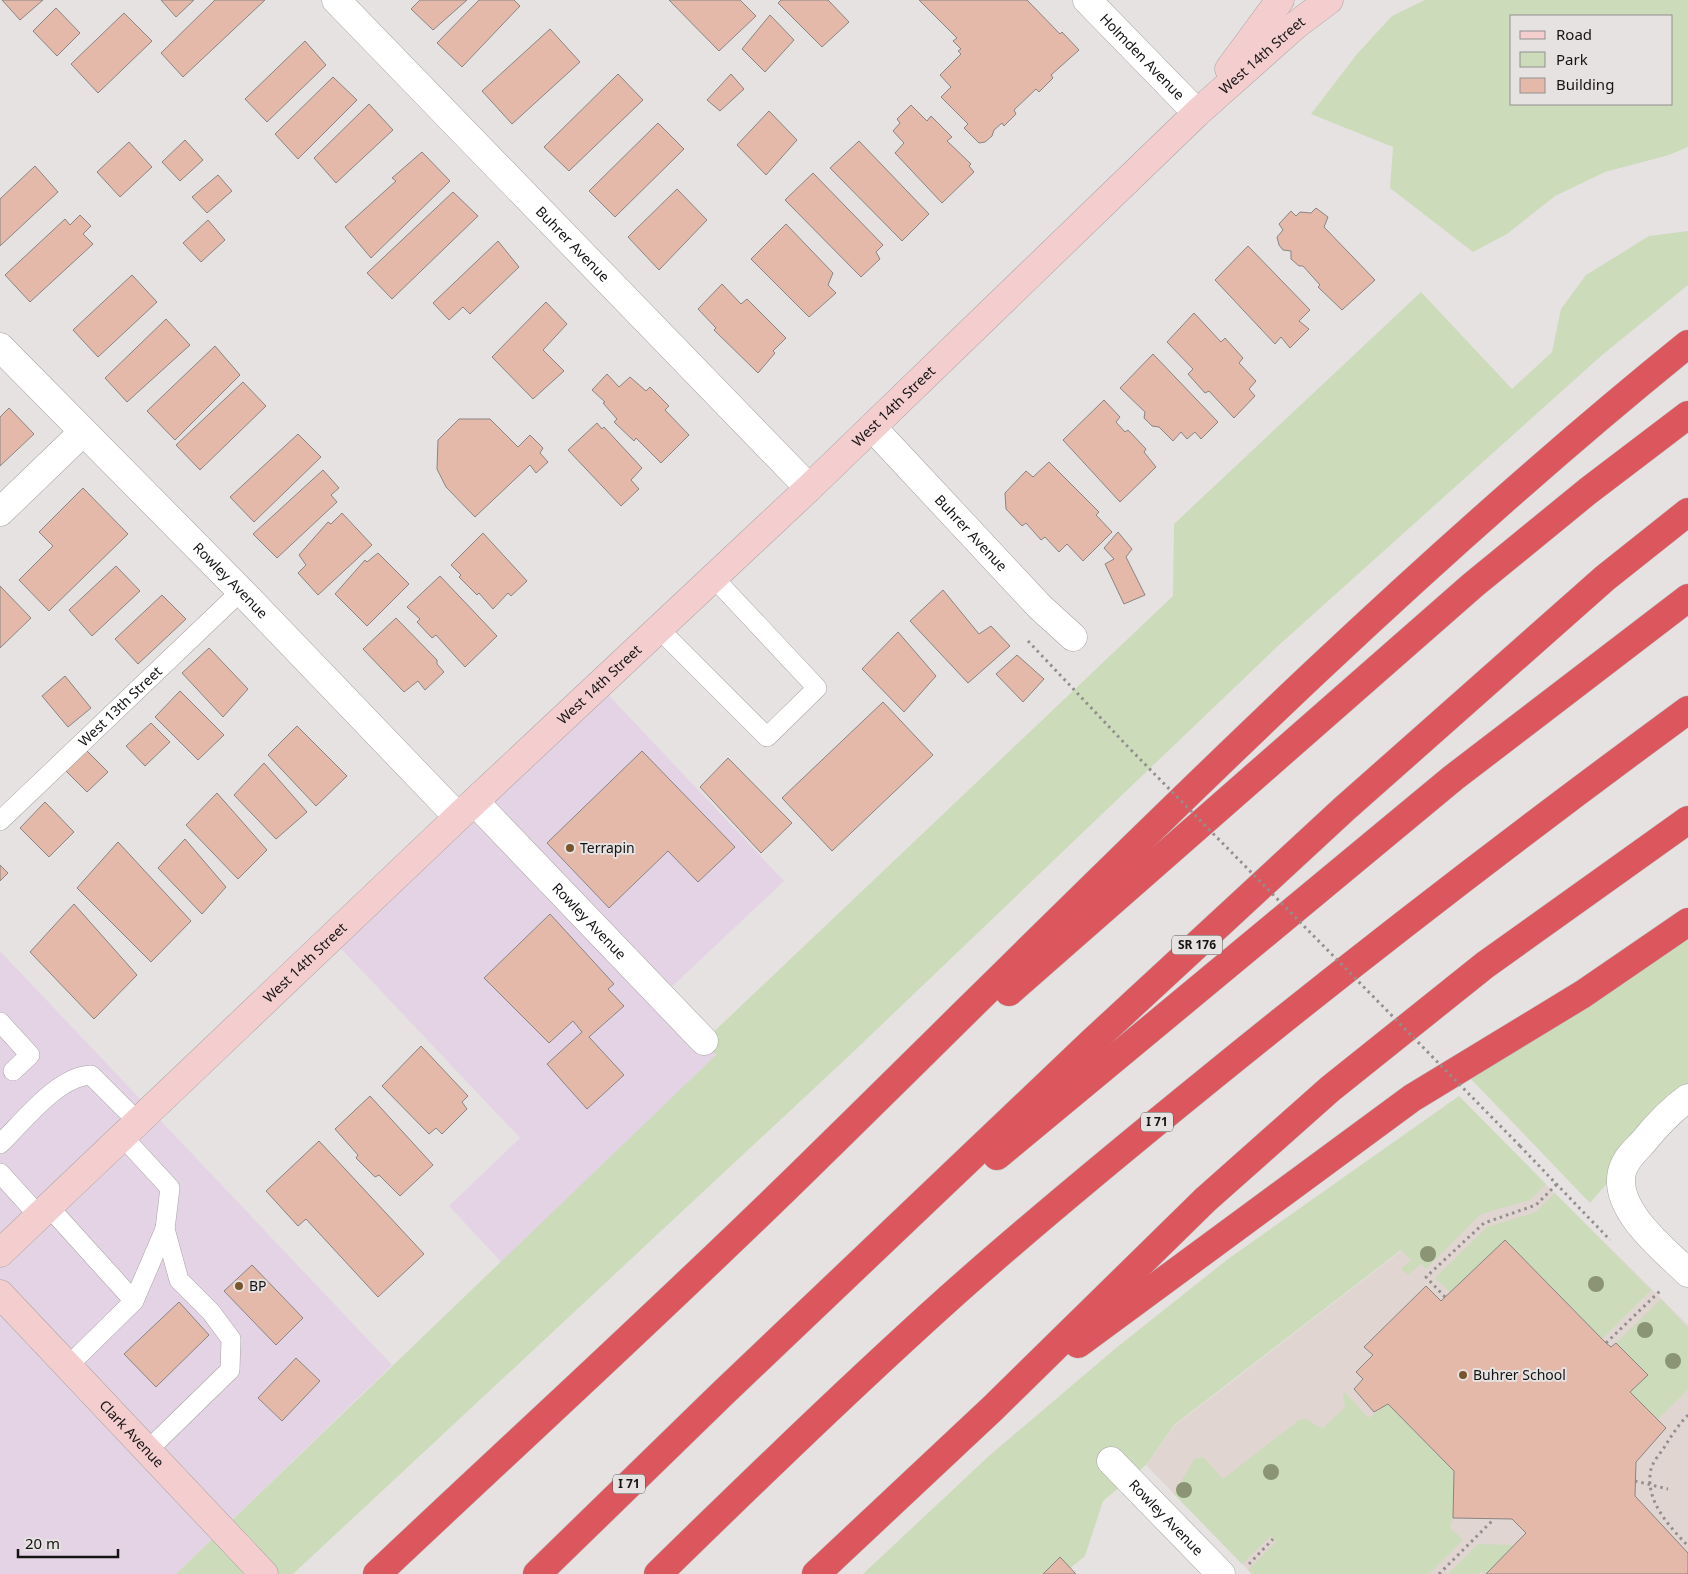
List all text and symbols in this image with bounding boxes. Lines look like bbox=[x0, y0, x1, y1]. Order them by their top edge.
street label: Holmden Avenue bbox=[1096, 9, 1189, 104]
street label: West 14th Street bbox=[1215, 12, 1308, 98]
legend bbox=[1510, 15, 1673, 105]
text: Road bbox=[1556, 24, 1592, 44]
text: Park bbox=[1556, 49, 1588, 69]
text: Building bbox=[1556, 74, 1614, 94]
street label: Buhrer Avenue bbox=[532, 202, 614, 286]
street label: West 14th Street bbox=[848, 361, 939, 451]
street label: Buhrer Avenue bbox=[931, 490, 1012, 575]
street label: Rowley Avenue bbox=[189, 538, 272, 622]
street label: West 14th Street bbox=[553, 640, 645, 728]
street label: West 13th Street bbox=[74, 662, 166, 750]
place label: Terrapin bbox=[580, 838, 635, 857]
marker: Terrapin bbox=[564, 842, 576, 854]
street label: Rowley Avenue bbox=[548, 878, 631, 963]
street label: West 14th Street bbox=[259, 918, 350, 1007]
road number: SR 176 bbox=[1172, 936, 1222, 954]
road number: I 71 bbox=[1141, 1112, 1173, 1132]
place label: BP bbox=[249, 1276, 267, 1295]
marker: BP bbox=[233, 1280, 245, 1292]
place label: Buhrer School bbox=[1473, 1365, 1566, 1384]
marker: Buhrer School bbox=[1457, 1369, 1469, 1381]
street label: Clark Avenue bbox=[96, 1395, 169, 1471]
road number: I 71 bbox=[613, 1475, 645, 1494]
street label: Rowley Avenue bbox=[1125, 1475, 1208, 1559]
scale bar bbox=[18, 1526, 118, 1558]
text: 20 m bbox=[25, 1533, 60, 1553]

